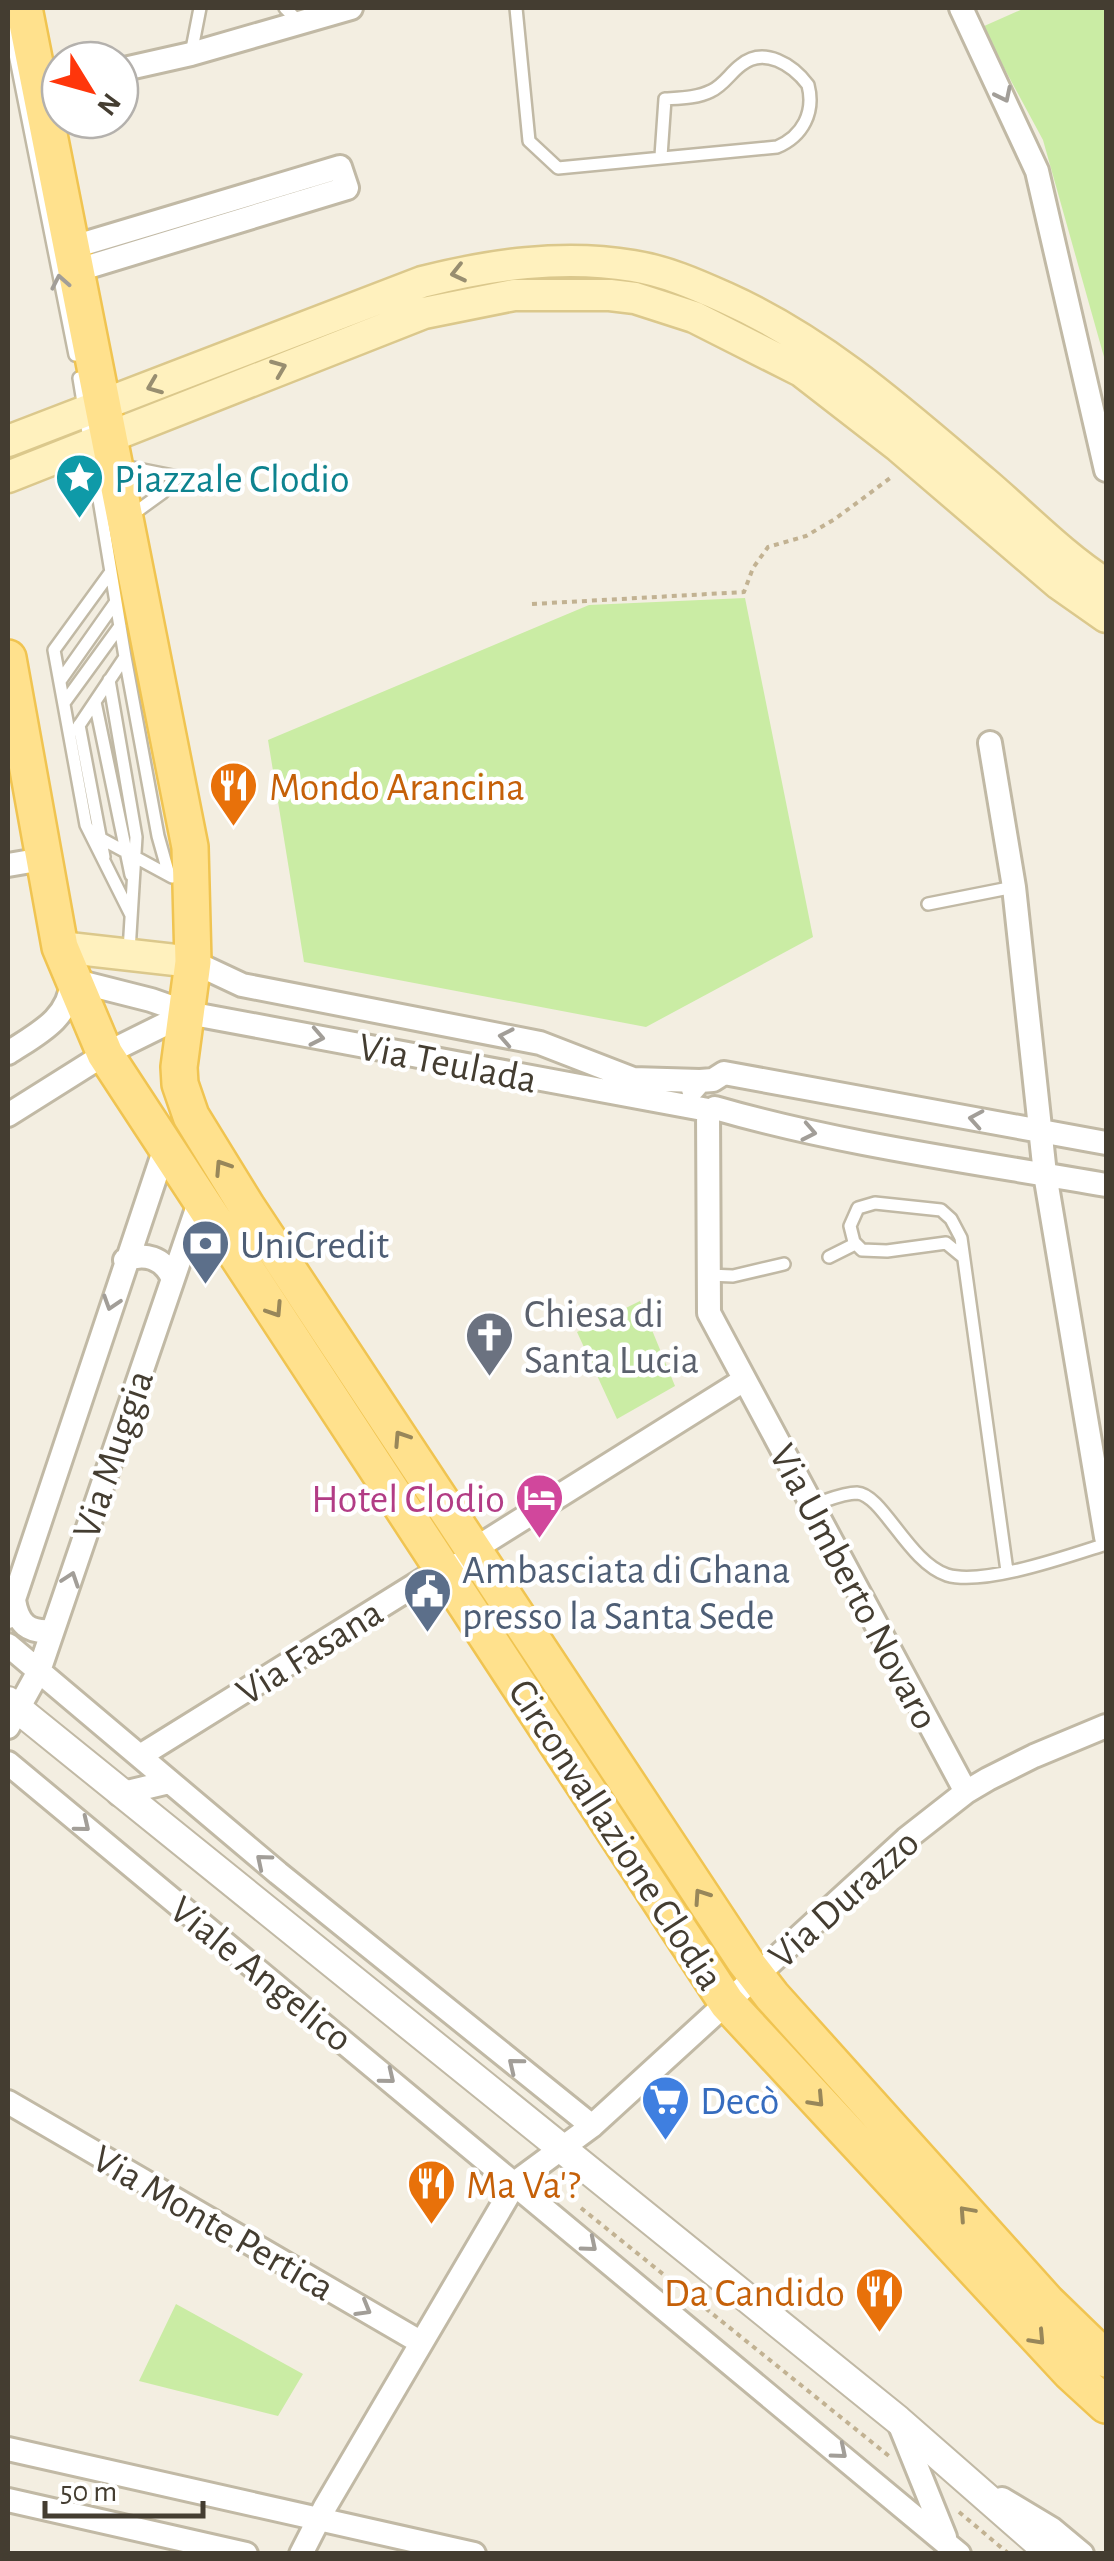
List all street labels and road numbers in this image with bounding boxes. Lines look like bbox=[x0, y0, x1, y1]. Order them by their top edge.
street label: Via Teulada bbox=[355, 1027, 540, 1101]
street label: Via Muggia bbox=[66, 1365, 161, 1544]
street label: Via Umberto Novaro bbox=[761, 1438, 945, 1736]
street label: Via Fasana bbox=[230, 1592, 390, 1713]
street label: Circonvallazione Clodia bbox=[500, 1673, 730, 1997]
street label: Via Durazzo bbox=[762, 1822, 927, 1977]
street label: Viale Angelico bbox=[162, 1889, 359, 2060]
street label: Via Monte Pertica bbox=[85, 2139, 341, 2309]

